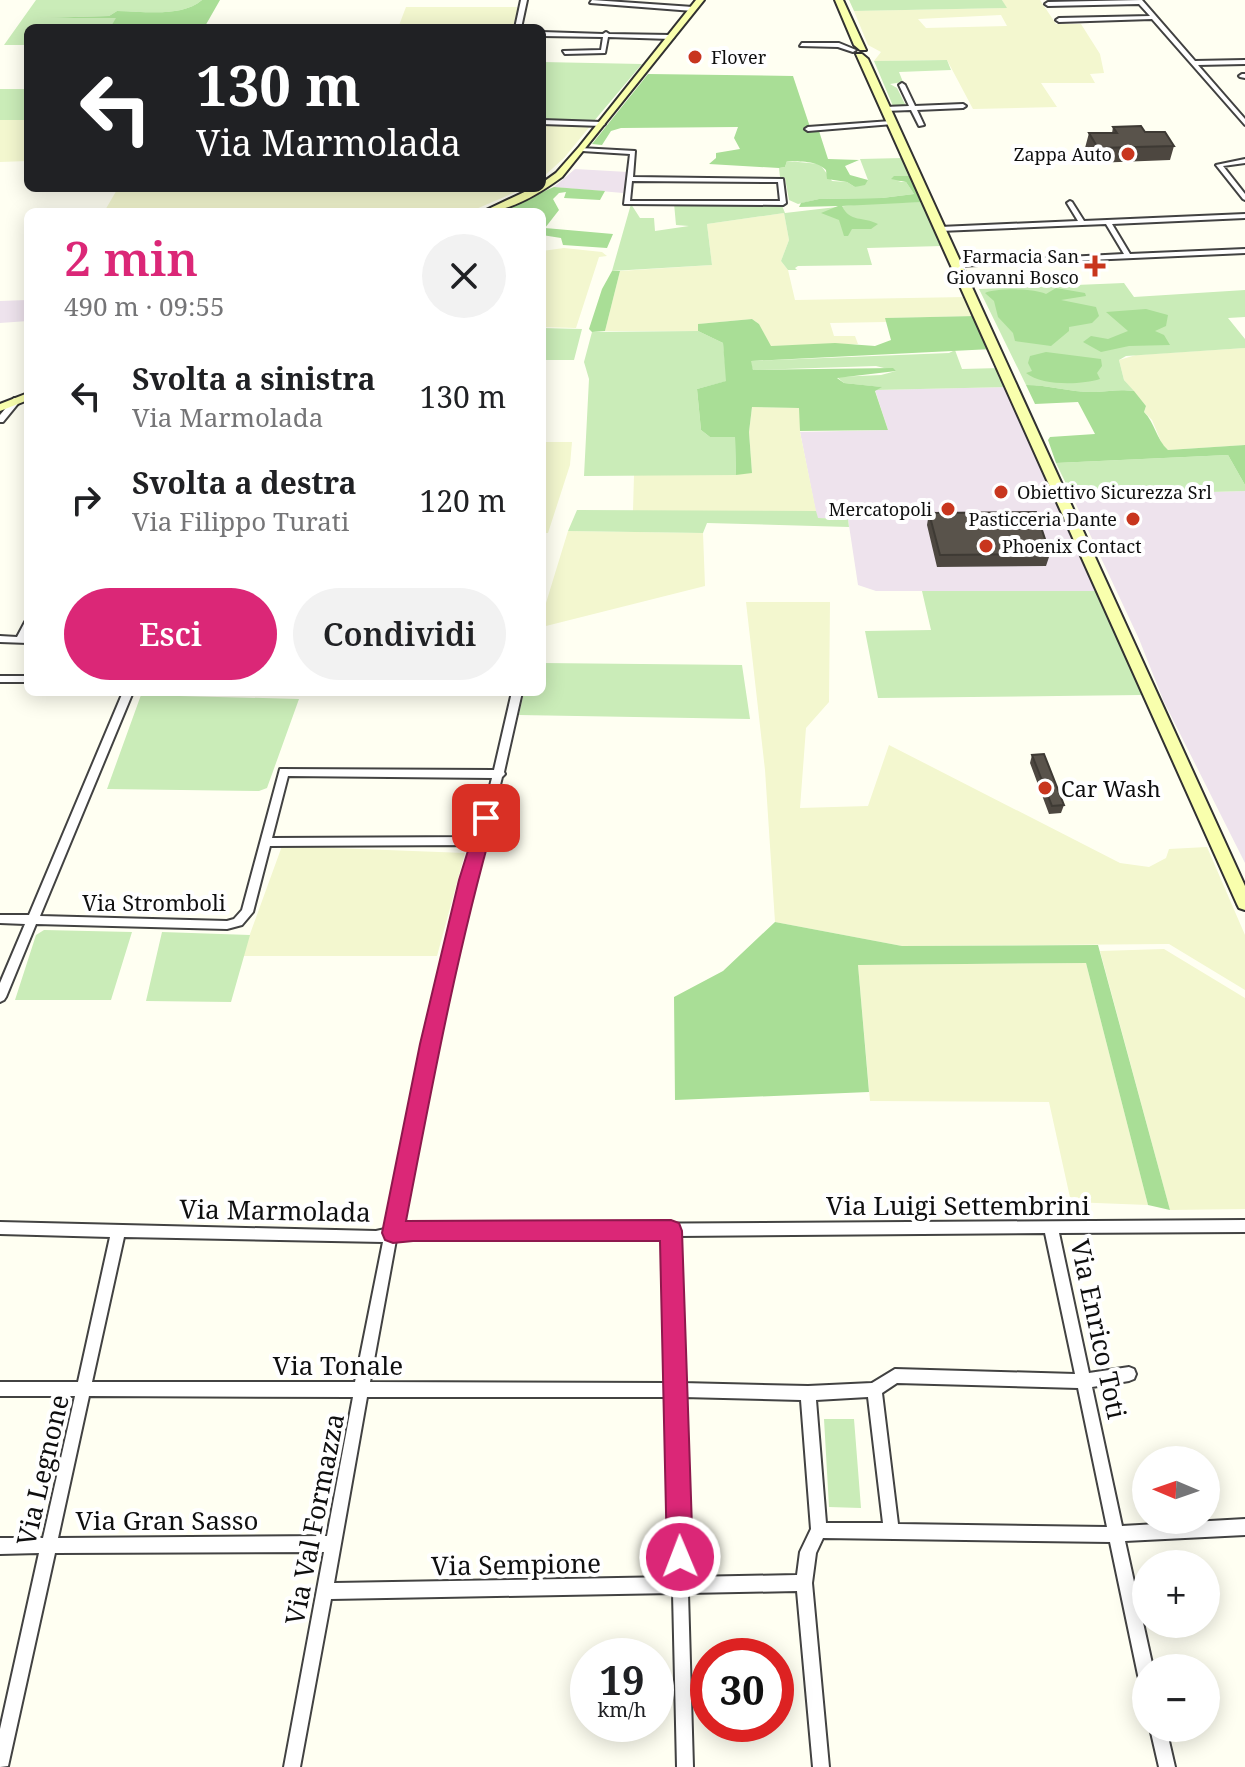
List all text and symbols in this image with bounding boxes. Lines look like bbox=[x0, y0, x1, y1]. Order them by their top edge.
place label: Flover bbox=[711, 45, 767, 69]
text: 130 m bbox=[196, 46, 361, 122]
marker: Flover bbox=[686, 48, 704, 66]
icon: left bbox=[64, 56, 168, 160]
text: Via Marmolada bbox=[196, 118, 461, 167]
place label: Zappa Auto bbox=[1014, 142, 1112, 166]
marker: Zappa Auto bbox=[1119, 145, 1137, 163]
text: 2 min bbox=[64, 225, 198, 290]
button: close bbox=[422, 234, 506, 318]
place label: Farmacia San Giovanni Bosco bbox=[946, 244, 1079, 289]
marker: Farmacia San Giovanni Bosco bbox=[1086, 257, 1104, 275]
text: 490 m · 09:55 bbox=[64, 288, 225, 324]
text: Svolta a sinistra bbox=[132, 358, 376, 399]
icon: left bbox=[64, 374, 108, 418]
text: 130 m bbox=[420, 376, 506, 417]
text: Via Marmolada bbox=[132, 399, 323, 435]
text: Svolta a destra bbox=[132, 462, 357, 503]
icon: right bbox=[64, 478, 108, 522]
text: 120 m bbox=[420, 480, 506, 521]
place label: Obiettivo Sicurezza Srl bbox=[1017, 480, 1212, 504]
marker: Obiettivo Sicurezza Srl bbox=[992, 483, 1010, 501]
place label: Mercatopoli bbox=[829, 497, 932, 521]
marker: Mercatopoli bbox=[939, 500, 957, 518]
text: Via Filippo Turati bbox=[132, 503, 349, 539]
place label: Pasticceria Dante bbox=[969, 507, 1117, 531]
marker: Pasticceria Dante bbox=[1124, 510, 1142, 528]
place label: Phoenix Contact bbox=[1002, 534, 1141, 558]
marker: Phoenix Contact bbox=[977, 537, 995, 555]
button: Esci bbox=[64, 588, 277, 680]
button: Condividi bbox=[293, 588, 506, 680]
place label: Car Wash bbox=[1061, 773, 1161, 803]
marker: Car Wash bbox=[1036, 779, 1054, 797]
pin bbox=[452, 784, 520, 852]
icon: arrive bbox=[464, 796, 508, 840]
street label: Via Stromboli bbox=[82, 887, 226, 917]
street label: Via Luigi Settembrini bbox=[826, 1187, 1090, 1223]
street label: Via Marmolada bbox=[179, 1190, 371, 1230]
street label: Via Enrico Toti bbox=[1062, 1236, 1136, 1422]
street label: Via Tonale bbox=[273, 1347, 403, 1383]
street label: Via Legnone bbox=[7, 1391, 77, 1549]
street label: Via Val Formazza bbox=[276, 1410, 352, 1628]
north arrow bbox=[1132, 1446, 1220, 1534]
map controls bbox=[1132, 1446, 1220, 1742]
street label: Via Gran Sasso bbox=[76, 1502, 258, 1538]
position arrow bbox=[638, 1515, 722, 1599]
street label: Via Sempione bbox=[431, 1545, 601, 1583]
button: + bbox=[1132, 1550, 1220, 1638]
speed limit sign: 30 bbox=[690, 1638, 794, 1742]
text: 19 bbox=[599, 1652, 645, 1707]
button: − bbox=[1132, 1654, 1220, 1742]
text: km/h bbox=[597, 1696, 647, 1723]

